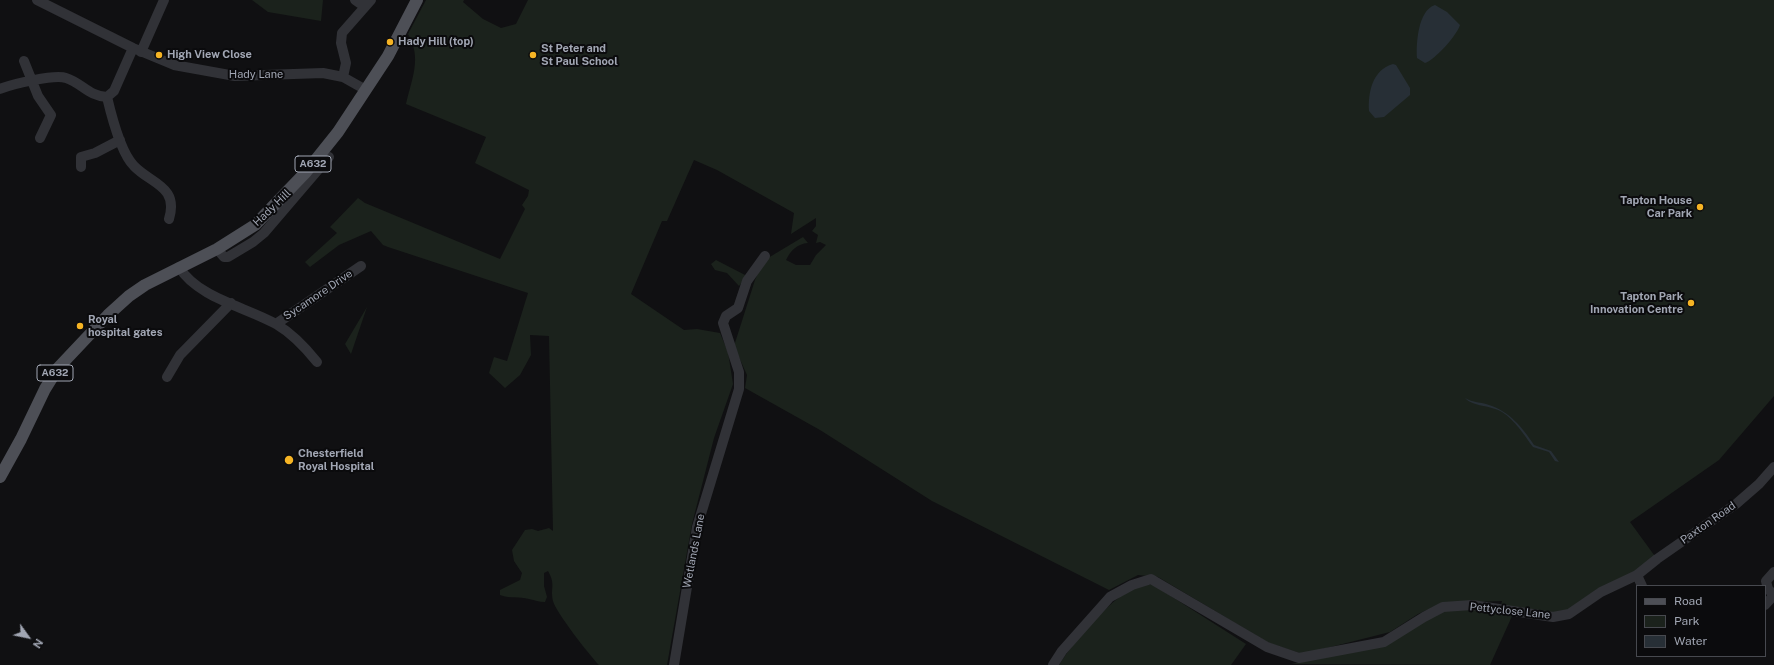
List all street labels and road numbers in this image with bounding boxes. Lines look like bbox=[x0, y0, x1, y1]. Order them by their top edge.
street label: Hady Lane bbox=[229, 68, 283, 82]
road number: A632 bbox=[295, 156, 331, 172]
street label: Hady Hill bbox=[250, 187, 294, 229]
street label: Sycamore Drive bbox=[281, 267, 355, 323]
road number: A632 bbox=[37, 365, 73, 381]
street label: Paxton Road bbox=[1678, 499, 1738, 547]
street label: Wetlands Lane bbox=[680, 513, 708, 589]
street label: Pettyclose Lane bbox=[1469, 600, 1551, 622]

